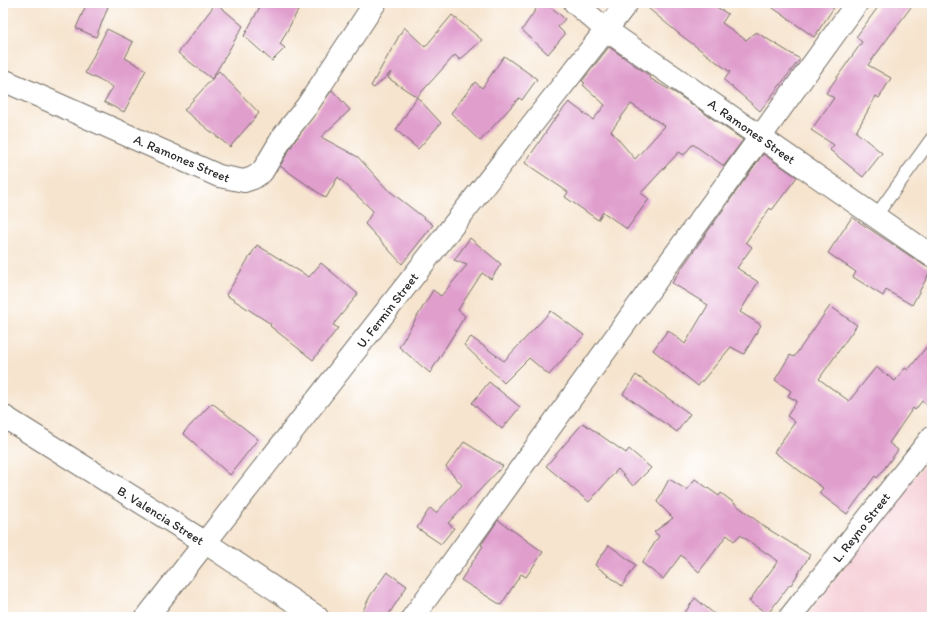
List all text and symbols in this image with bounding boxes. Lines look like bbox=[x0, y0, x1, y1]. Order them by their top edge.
street label: A. Ramones Street bbox=[705, 96, 798, 167]
street label: A. Ramones Street bbox=[131, 131, 232, 186]
street label: U. Fermin Street bbox=[354, 270, 421, 351]
street label: B. Valencia Street bbox=[115, 483, 207, 548]
street label: L. Reyno Street bbox=[830, 489, 893, 565]

